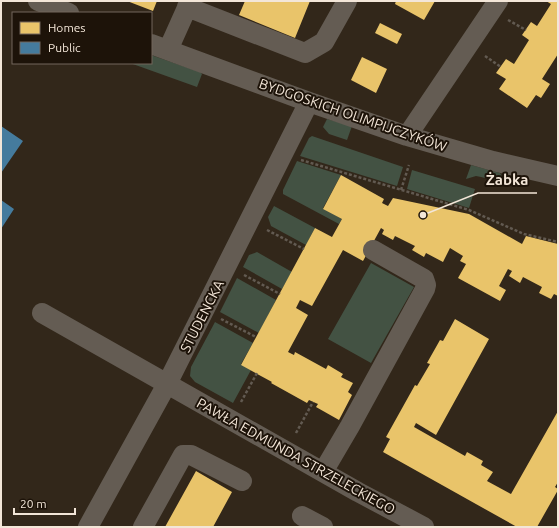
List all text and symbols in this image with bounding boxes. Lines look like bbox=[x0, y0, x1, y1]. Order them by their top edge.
legend bbox=[12, 12, 152, 64]
text: Homes bbox=[48, 21, 86, 34]
text: Public bbox=[48, 41, 81, 54]
street label: BYDGOSKICH OLIMPIJCZYKÓW bbox=[257, 74, 449, 155]
callout: Żabka bbox=[478, 166, 537, 193]
text: Żabka bbox=[486, 171, 528, 188]
street label: STUDENCKA bbox=[177, 277, 227, 355]
street label: PAWŁA EDMUNDA STRZELECKIEGO bbox=[194, 395, 398, 517]
scale bar bbox=[14, 490, 75, 516]
text: 20 m bbox=[20, 497, 47, 510]

